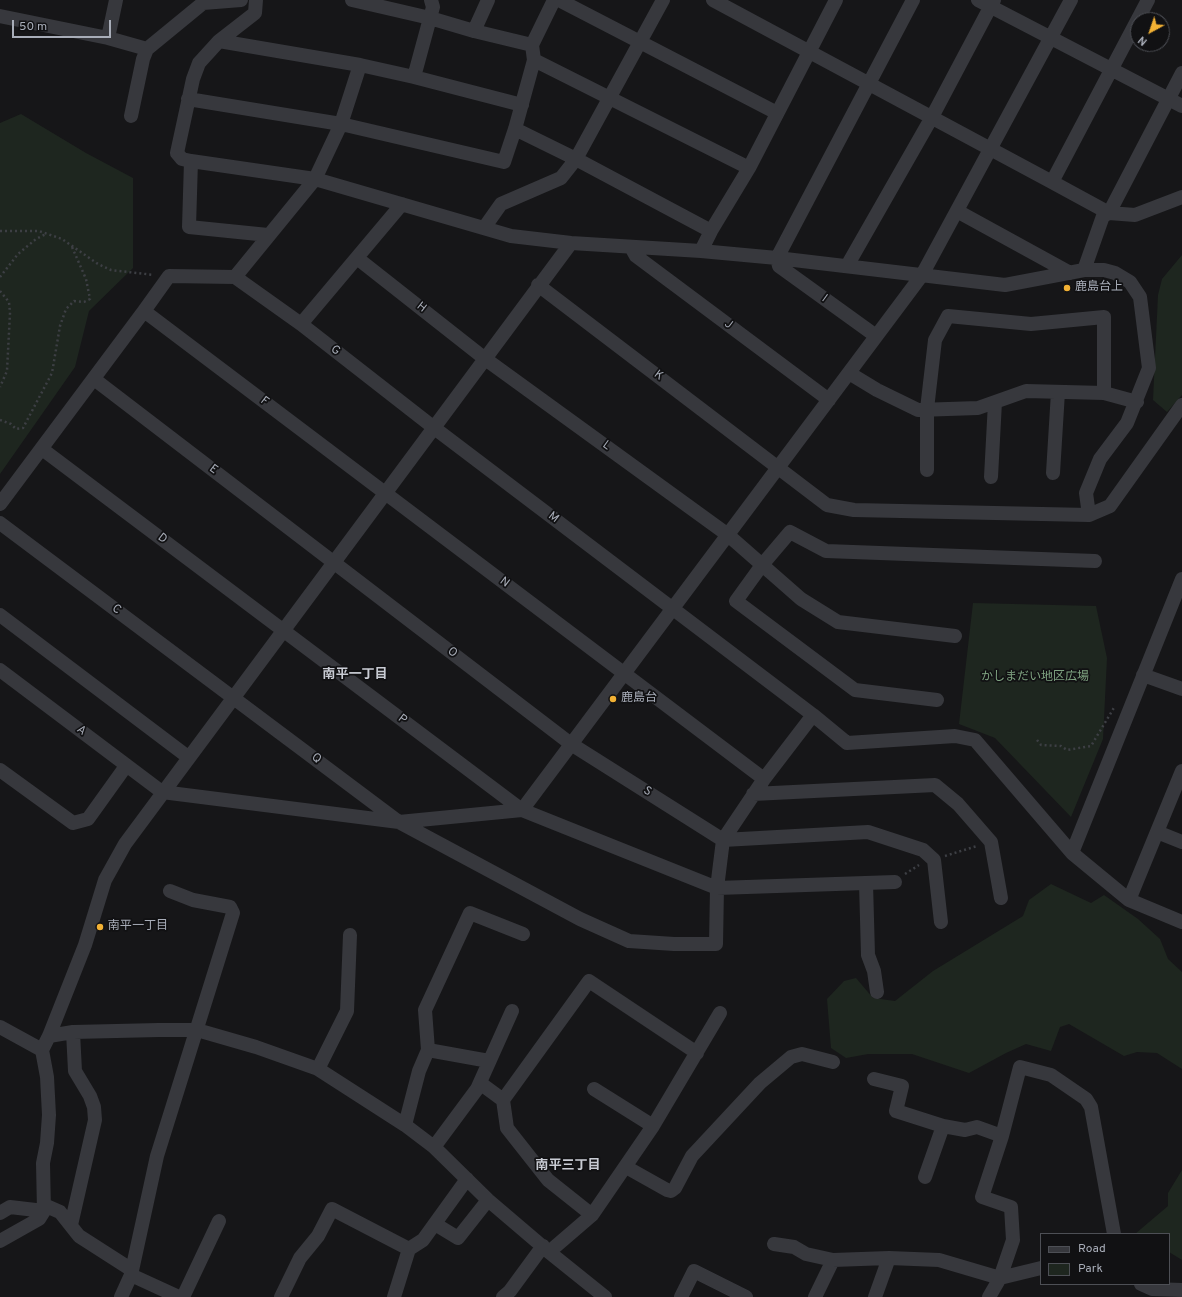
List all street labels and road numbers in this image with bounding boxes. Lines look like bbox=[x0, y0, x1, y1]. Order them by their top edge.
street label: I bbox=[818, 292, 830, 306]
street label: H bbox=[413, 300, 429, 316]
street label: J bbox=[721, 317, 735, 333]
street label: G bbox=[327, 343, 343, 359]
street label: K bbox=[651, 368, 665, 384]
street label: F bbox=[257, 394, 271, 410]
street label: L bbox=[599, 438, 613, 454]
street label: E bbox=[206, 462, 220, 478]
street label: M bbox=[545, 509, 561, 527]
street label: D bbox=[154, 531, 170, 547]
street label: N bbox=[496, 575, 512, 591]
street label: C bbox=[109, 602, 123, 618]
street label: O bbox=[444, 645, 460, 661]
street label: P bbox=[395, 712, 409, 728]
street label: A bbox=[73, 723, 89, 739]
street label: Q bbox=[308, 751, 324, 767]
street label: S bbox=[640, 784, 654, 800]

